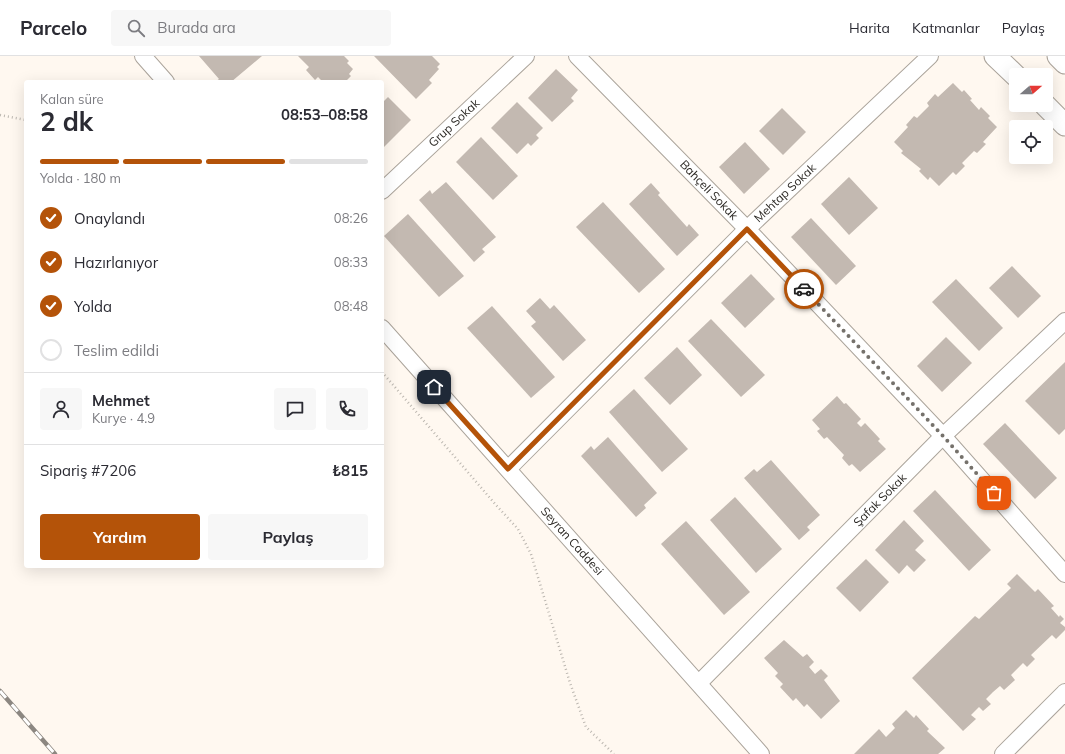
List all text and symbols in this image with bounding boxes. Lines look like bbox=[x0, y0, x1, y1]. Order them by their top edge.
search box bbox=[111, 10, 391, 46]
text: Parcelo bbox=[20, 16, 87, 40]
icon: search bbox=[125, 17, 147, 39]
text: Burada ara bbox=[157, 18, 236, 37]
text: Harita bbox=[849, 19, 890, 37]
text: Katmanlar bbox=[912, 19, 980, 37]
text: Paylaş bbox=[1002, 19, 1045, 37]
north arrow bbox=[1009, 68, 1053, 112]
map controls bbox=[1009, 68, 1053, 164]
text: Kalan süre bbox=[40, 91, 104, 107]
street label: Grup Sokak bbox=[425, 95, 483, 150]
text: 2 dk bbox=[40, 105, 93, 138]
text: 08:53–08:58 bbox=[281, 105, 368, 124]
button: locate bbox=[1009, 120, 1053, 164]
street label: Bahçeli Sokak bbox=[677, 157, 742, 223]
street label: Mehtap Sokak bbox=[751, 160, 819, 225]
text: Yolda · 180 m bbox=[40, 170, 121, 186]
icon: check bbox=[40, 207, 62, 229]
text: Onaylandı bbox=[74, 209, 145, 228]
text: 08:26 bbox=[334, 210, 368, 226]
icon: check bbox=[40, 251, 62, 273]
text: Hazırlanıyor bbox=[74, 253, 158, 272]
text: 08:33 bbox=[334, 254, 368, 270]
courier bbox=[784, 269, 824, 309]
icon: car bbox=[793, 278, 815, 300]
icon: check bbox=[40, 295, 62, 317]
text: Yolda bbox=[74, 297, 112, 316]
text: 08:48 bbox=[334, 298, 368, 314]
text: Teslim edildi bbox=[74, 341, 159, 360]
pin bbox=[417, 370, 451, 404]
icon: home bbox=[423, 376, 445, 398]
button: person bbox=[40, 388, 82, 430]
button: chat bbox=[274, 388, 316, 430]
button: phone bbox=[326, 388, 368, 430]
text: Mehmet bbox=[92, 391, 150, 410]
text: Kurye · 4.9 bbox=[92, 410, 155, 426]
text: Sipariş #7206 bbox=[40, 461, 136, 480]
text: ₺815 bbox=[332, 461, 368, 480]
street label: Şafak Sokak bbox=[850, 469, 910, 529]
pin bbox=[977, 476, 1011, 510]
icon: bag bbox=[983, 482, 1005, 504]
street label: Seyran Caddesi bbox=[538, 503, 607, 578]
button: Yardım bbox=[40, 514, 200, 560]
button: Paylaş bbox=[208, 514, 368, 560]

